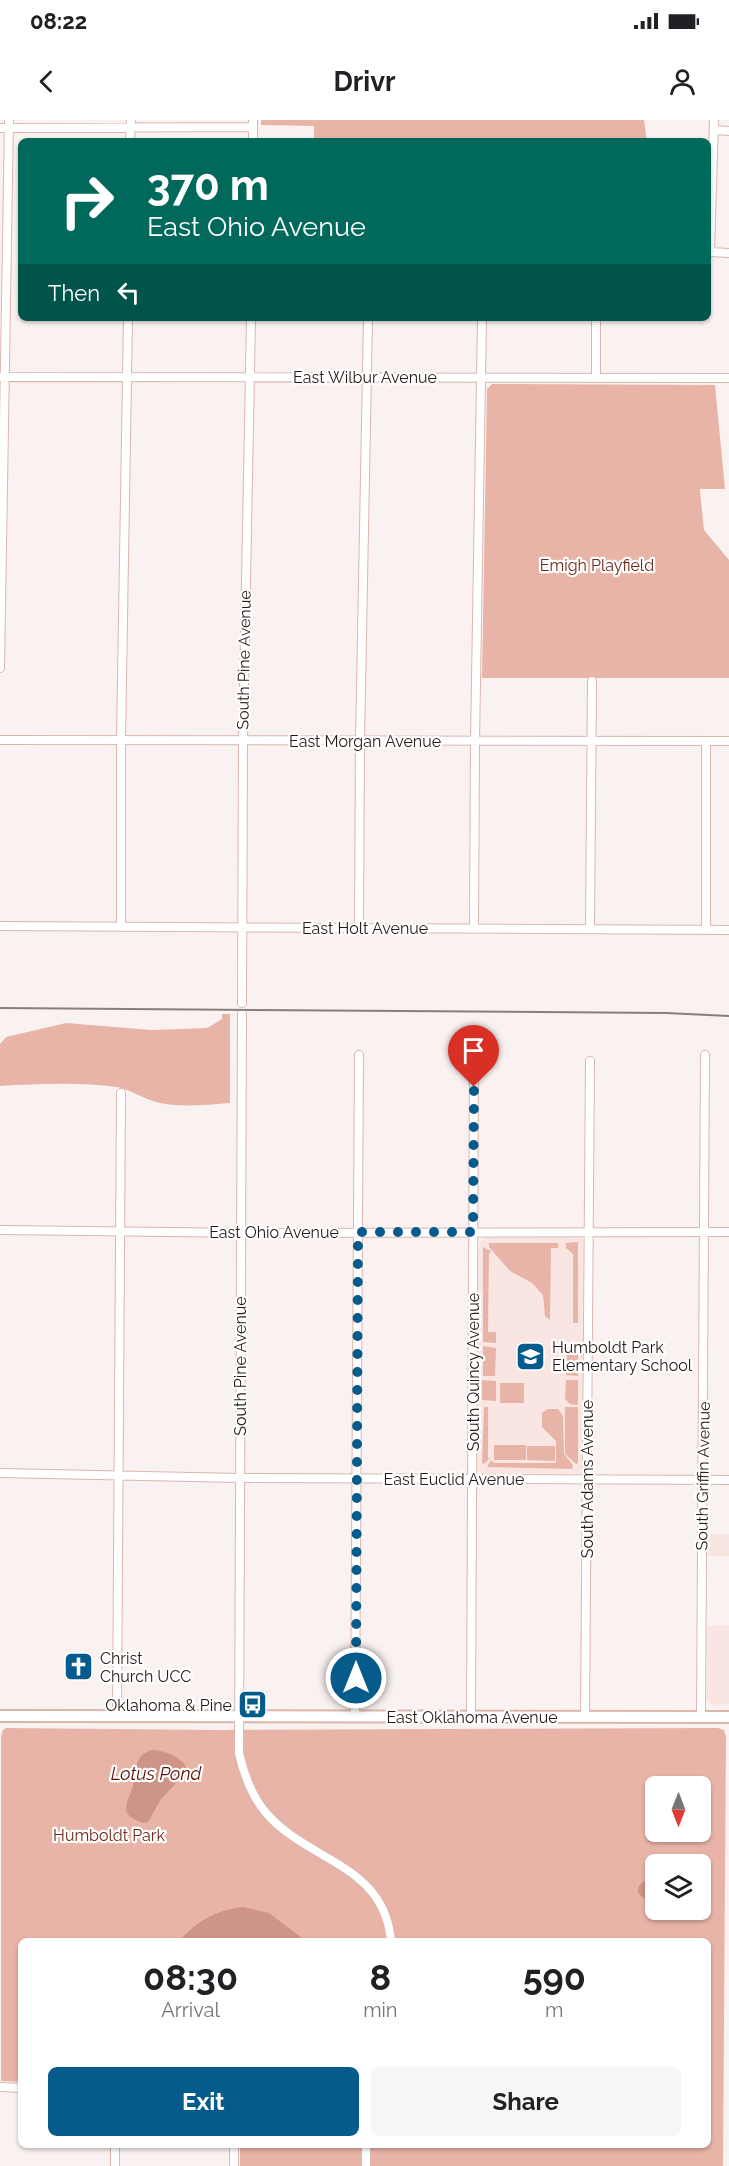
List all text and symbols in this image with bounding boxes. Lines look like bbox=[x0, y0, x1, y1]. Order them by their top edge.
text: 08:22 bbox=[30, 8, 87, 34]
icon: back bbox=[30, 65, 63, 98]
icon: person bbox=[666, 65, 699, 98]
text: Drivr bbox=[334, 66, 395, 97]
text: 370 m bbox=[147, 161, 269, 210]
icon: right bbox=[48, 162, 126, 240]
text: East Ohio Avenue bbox=[147, 211, 366, 242]
icon: left bbox=[112, 276, 145, 309]
text: Then bbox=[48, 280, 100, 306]
street label: East Wilbur Avenue bbox=[293, 368, 437, 387]
park label: Emigh Playfield bbox=[540, 556, 654, 575]
street label: South Pine Avenue bbox=[233, 590, 255, 730]
street label: East Morgan Avenue bbox=[289, 732, 441, 751]
street label: East Holt Avenue bbox=[302, 919, 428, 938]
pin bbox=[448, 1025, 499, 1087]
icon: arrive bbox=[457, 1034, 490, 1067]
street label: East Ohio Avenue bbox=[209, 1223, 339, 1242]
street label: South Quincy Avenue bbox=[464, 1293, 483, 1451]
street label: South Pine Avenue bbox=[231, 1296, 250, 1436]
place label: Humboldt Park Elementary School bbox=[552, 1338, 693, 1375]
school or university icon: Humboldt Park Elementary School bbox=[515, 1340, 547, 1372]
street label: South Adams Avenue bbox=[578, 1400, 597, 1558]
street label: South Griffin Avenue bbox=[692, 1401, 714, 1551]
street label: East Euclid Avenue bbox=[384, 1470, 524, 1489]
position arrow bbox=[324, 1646, 388, 1710]
place label: Christ Church UCC bbox=[100, 1649, 191, 1686]
church icon: Christ Church UCC bbox=[63, 1651, 95, 1683]
bus stop icon: Oklahoma & Pine bbox=[237, 1689, 269, 1721]
place label: Oklahoma & Pine bbox=[105, 1696, 232, 1715]
street label: East Oklahoma Avenue bbox=[386, 1708, 558, 1727]
water label: Lotus Pond bbox=[111, 1763, 202, 1784]
north arrow bbox=[645, 1776, 711, 1842]
map controls bbox=[645, 1776, 711, 1920]
park label: Humboldt Park bbox=[53, 1826, 165, 1845]
button: layers bbox=[645, 1854, 711, 1920]
text: 08:30 bbox=[143, 1956, 238, 1998]
text: 8 bbox=[369, 1956, 391, 1998]
text: 590 bbox=[523, 1956, 586, 1998]
text: Arrival bbox=[161, 1998, 220, 2022]
text: min bbox=[363, 1998, 398, 2022]
text: m bbox=[545, 1998, 563, 2022]
button: Exit bbox=[48, 2067, 359, 2136]
button: Share bbox=[371, 2067, 681, 2136]

